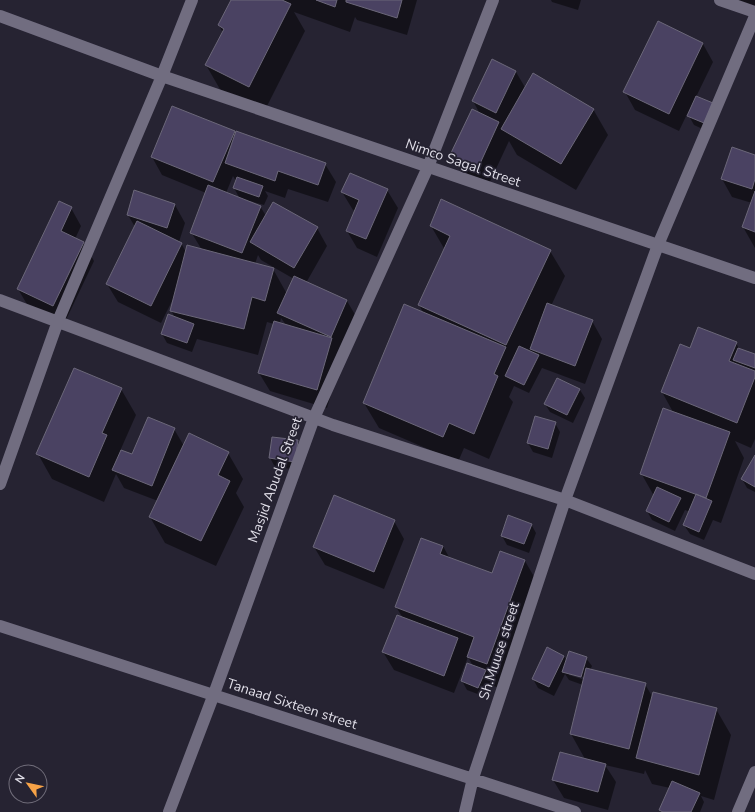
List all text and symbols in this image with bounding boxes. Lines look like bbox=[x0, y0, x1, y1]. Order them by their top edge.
street label: Nimco Sagal Street bbox=[403, 134, 523, 192]
street label: Masjid Abudal Street bbox=[243, 415, 307, 545]
street label: Sh.Muuse street bbox=[474, 600, 524, 702]
street label: Tanaad Sixteen street bbox=[224, 674, 360, 734]
north arrow bbox=[8, 764, 48, 804]
text: N bbox=[12, 771, 29, 786]

